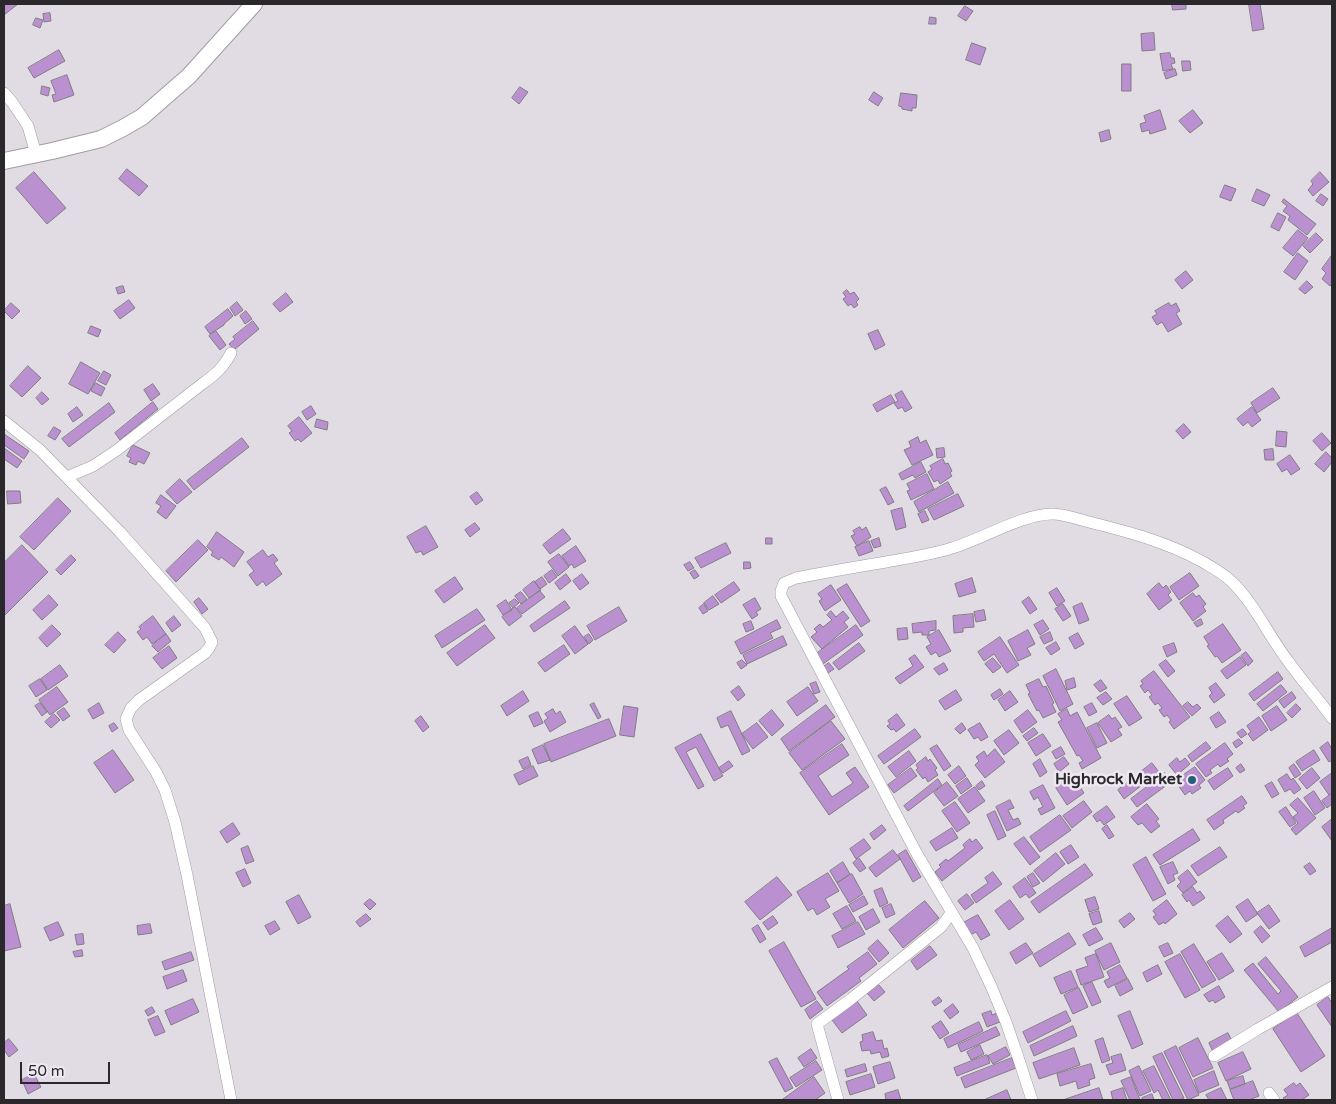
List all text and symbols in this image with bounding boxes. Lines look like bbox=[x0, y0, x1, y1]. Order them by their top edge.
place label: Highrock Market bbox=[1055, 770, 1182, 790]
marker: Highrock Market bbox=[1186, 774, 1198, 786]
scale bar bbox=[22, 1052, 112, 1084]
text: 50 m bbox=[28, 1062, 65, 1080]

